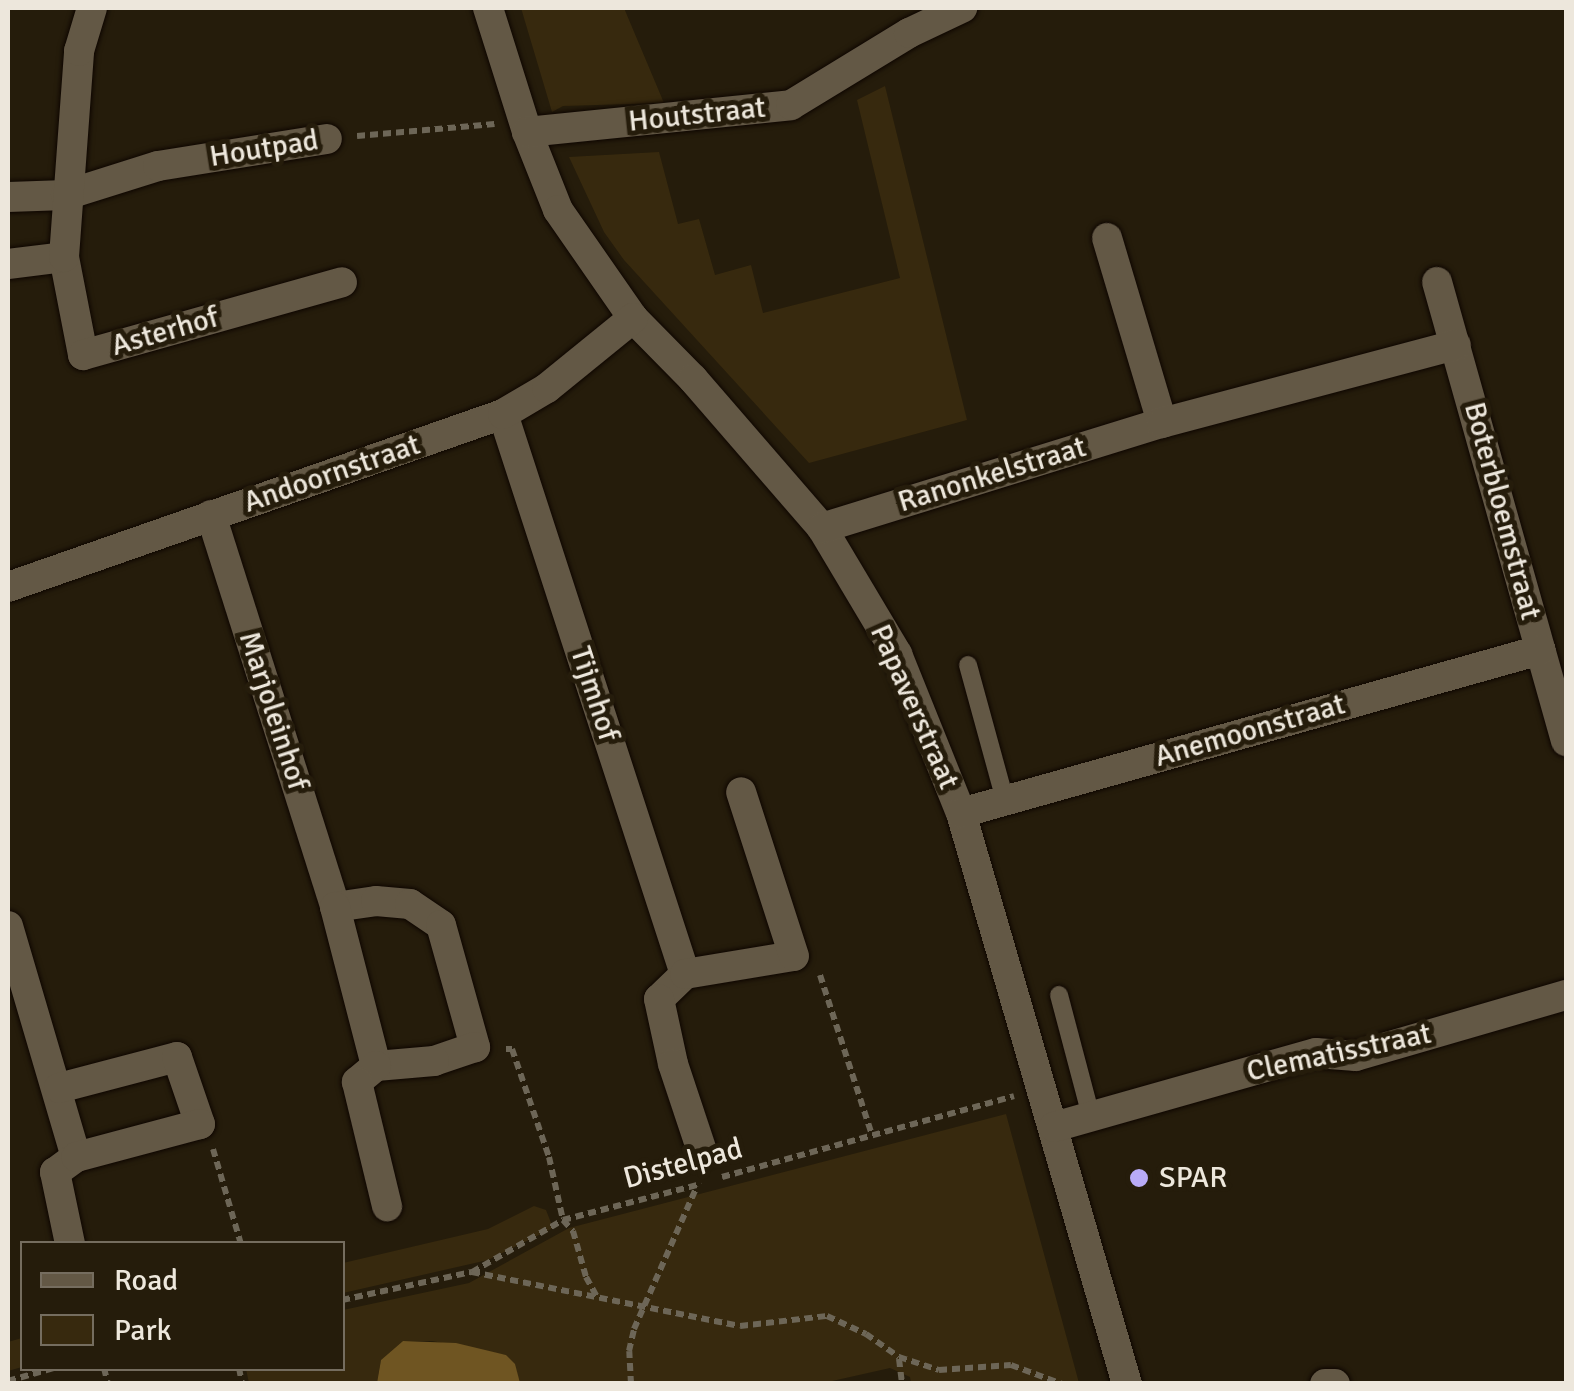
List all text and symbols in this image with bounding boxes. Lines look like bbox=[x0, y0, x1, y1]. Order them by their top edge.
street label: Houtstraat bbox=[627, 90, 767, 140]
street label: Houtpad bbox=[207, 123, 321, 175]
street label: Asterhof bbox=[107, 300, 223, 364]
street label: Boterbloemstraat bbox=[1456, 398, 1548, 624]
street label: Andoornstraat bbox=[239, 427, 425, 521]
street label: Ranonkelstraat bbox=[894, 429, 1090, 521]
street label: Papaverstraat bbox=[862, 619, 966, 795]
street label: Marjoleinhof bbox=[230, 627, 316, 795]
street label: Tijmhof bbox=[562, 642, 626, 746]
street label: Anemoonstraat bbox=[1151, 687, 1349, 775]
street label: Clematisstraat bbox=[1244, 1016, 1434, 1090]
street label: Distelpad bbox=[620, 1131, 746, 1197]
place label: SPAR bbox=[1159, 1160, 1227, 1196]
marker: SPAR bbox=[1128, 1167, 1150, 1189]
legend bbox=[20, 1241, 345, 1371]
text: Road bbox=[114, 1262, 178, 1299]
text: Park bbox=[114, 1312, 172, 1349]

